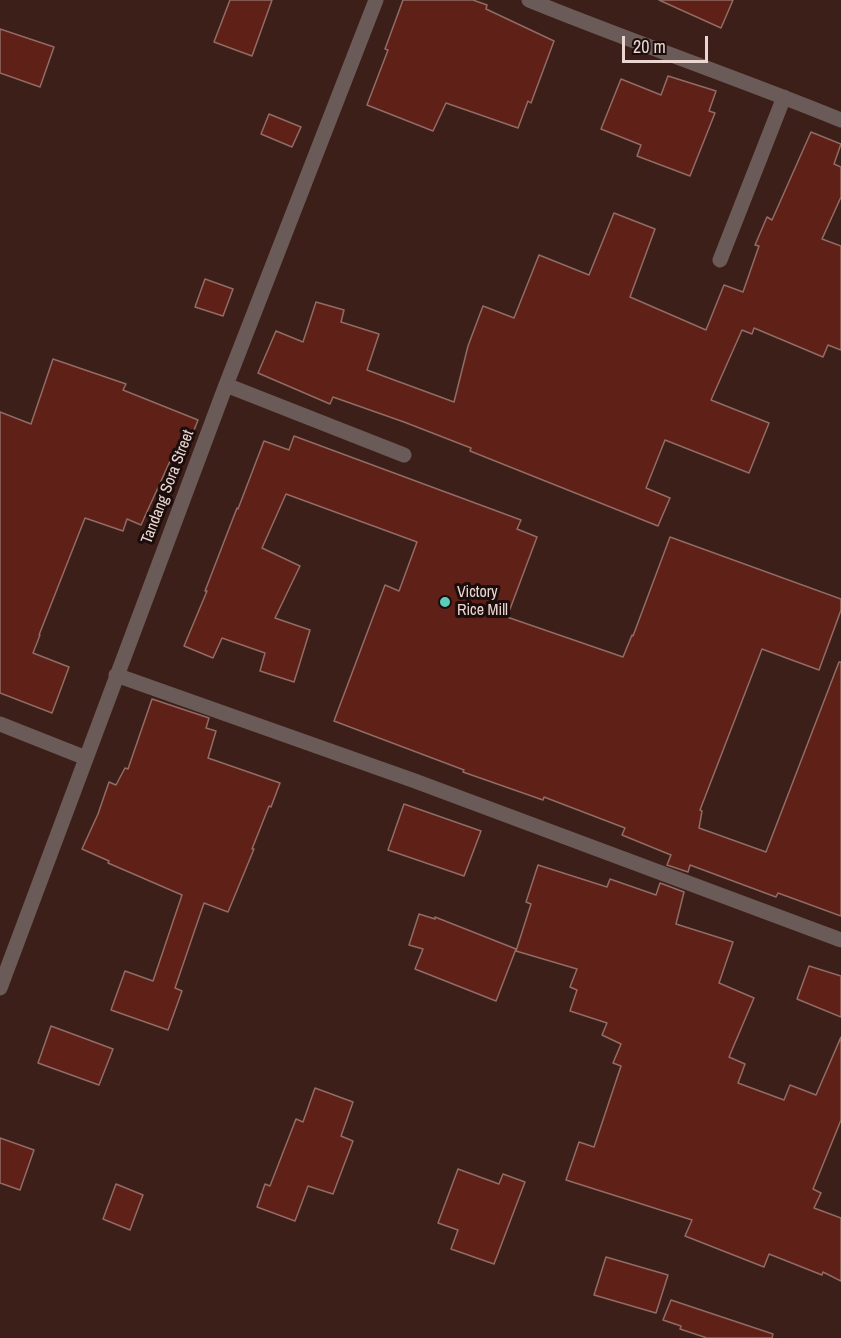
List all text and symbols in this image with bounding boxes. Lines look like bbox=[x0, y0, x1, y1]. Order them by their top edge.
scale bar bbox=[625, 24, 710, 62]
text: 20 m bbox=[633, 34, 666, 59]
street label: Tandang Sora Street bbox=[137, 427, 199, 547]
place label: Victory Rice Mill bbox=[457, 583, 508, 621]
marker: Victory Rice Mill bbox=[438, 595, 452, 609]

